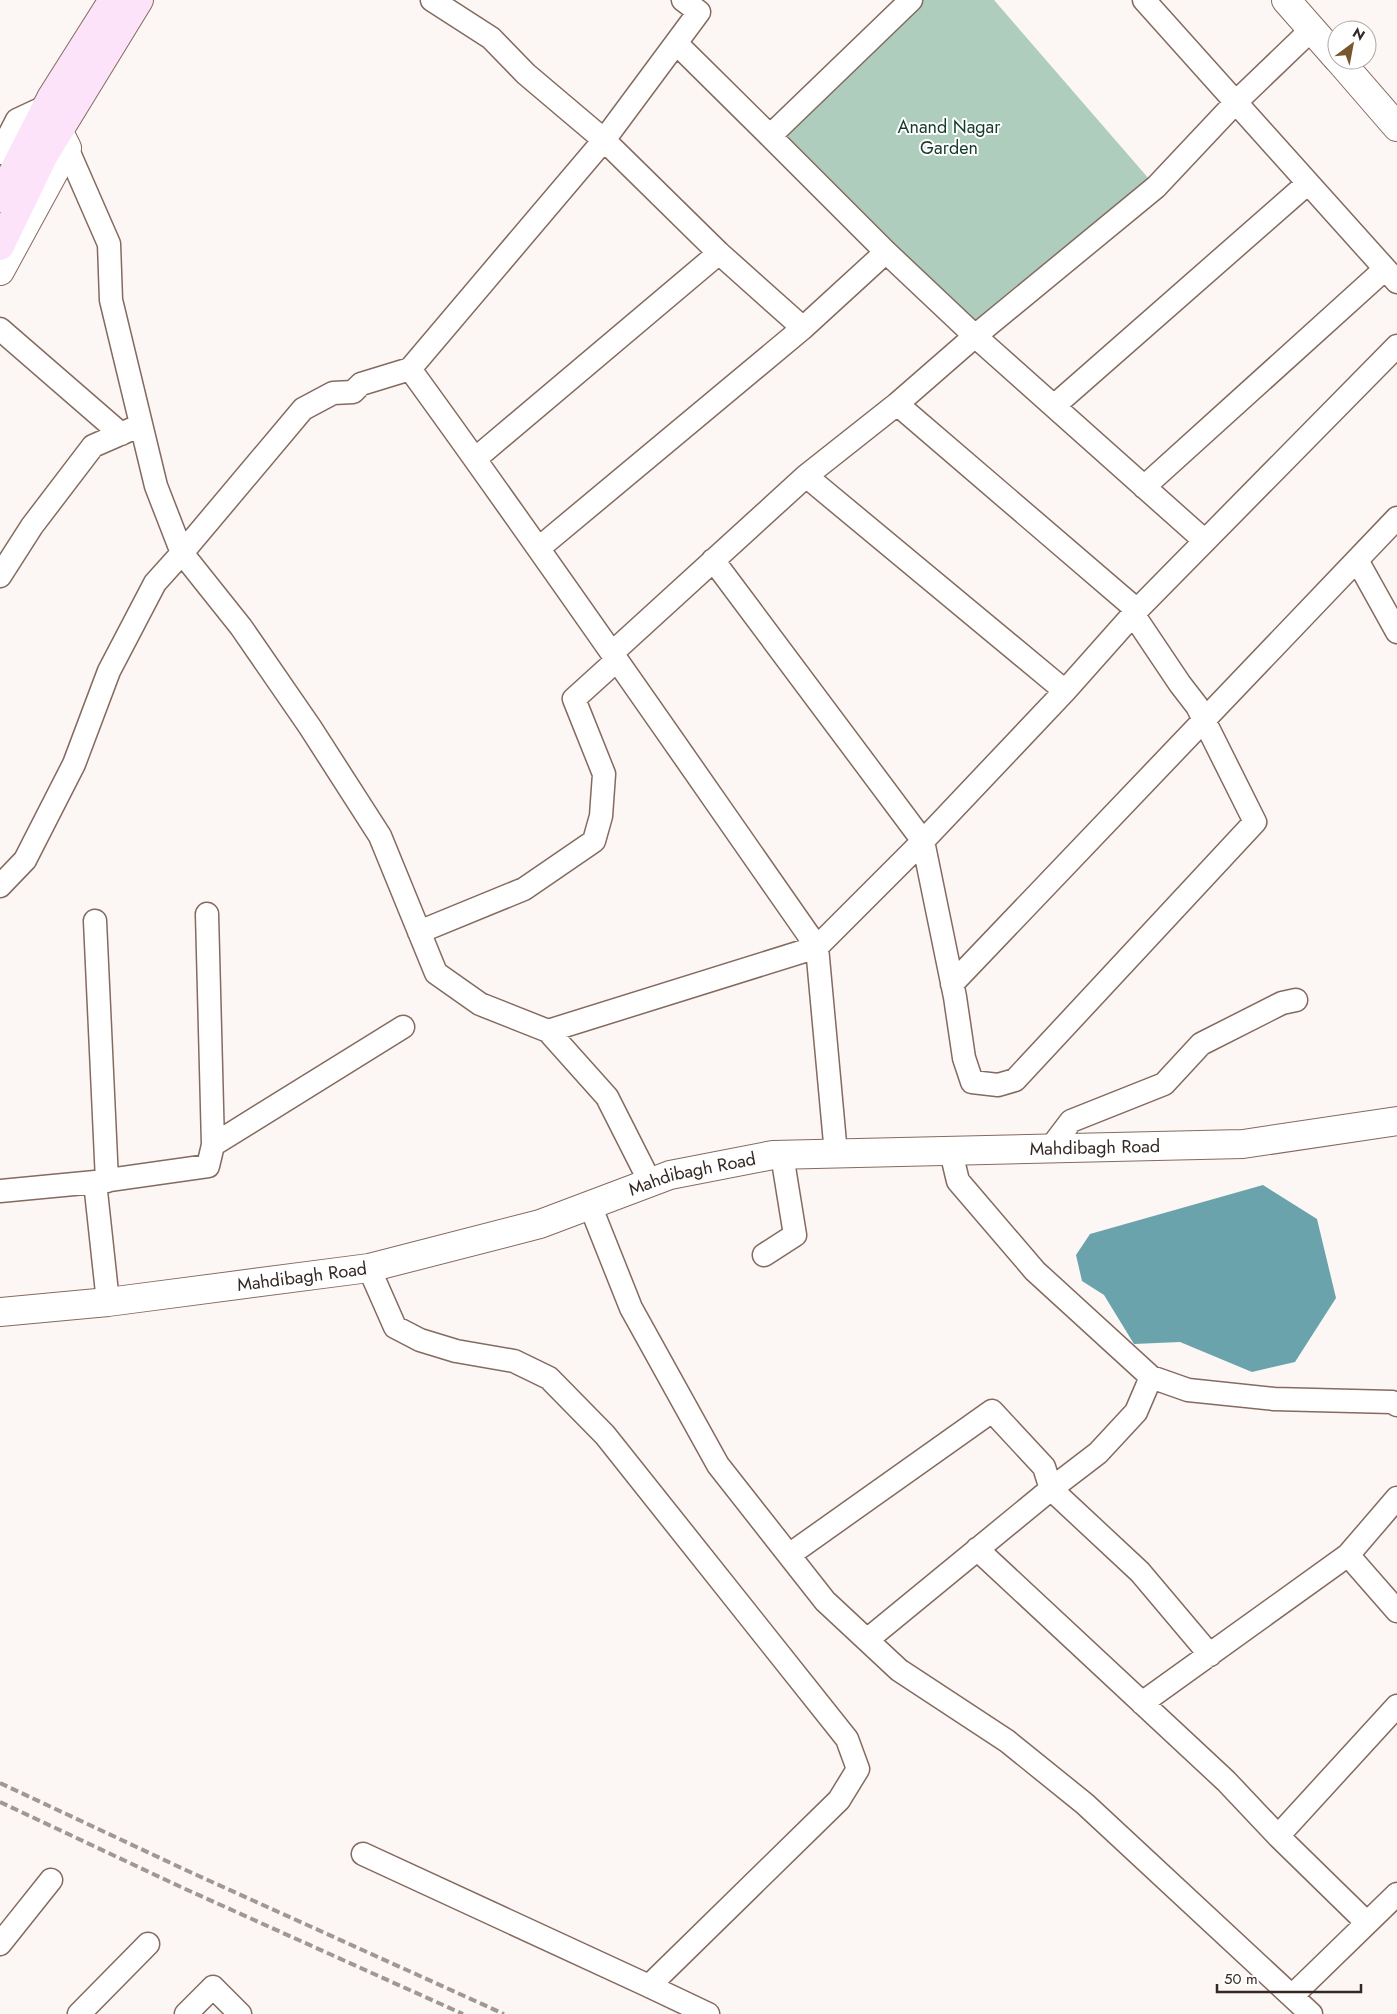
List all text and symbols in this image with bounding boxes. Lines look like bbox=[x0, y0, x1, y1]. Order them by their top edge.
north arrow bbox=[1327, 20, 1377, 70]
text: N bbox=[1349, 23, 1369, 45]
park label: Anand Nagar Garden bbox=[898, 114, 1001, 161]
street label: Mahdibagh Road bbox=[1029, 1133, 1160, 1162]
street label: Mahdibagh Road bbox=[625, 1146, 758, 1202]
street label: Mahdibagh Road bbox=[235, 1255, 368, 1298]
scale bar bbox=[1217, 1962, 1361, 1994]
text: 50 m bbox=[1224, 1968, 1258, 1990]

